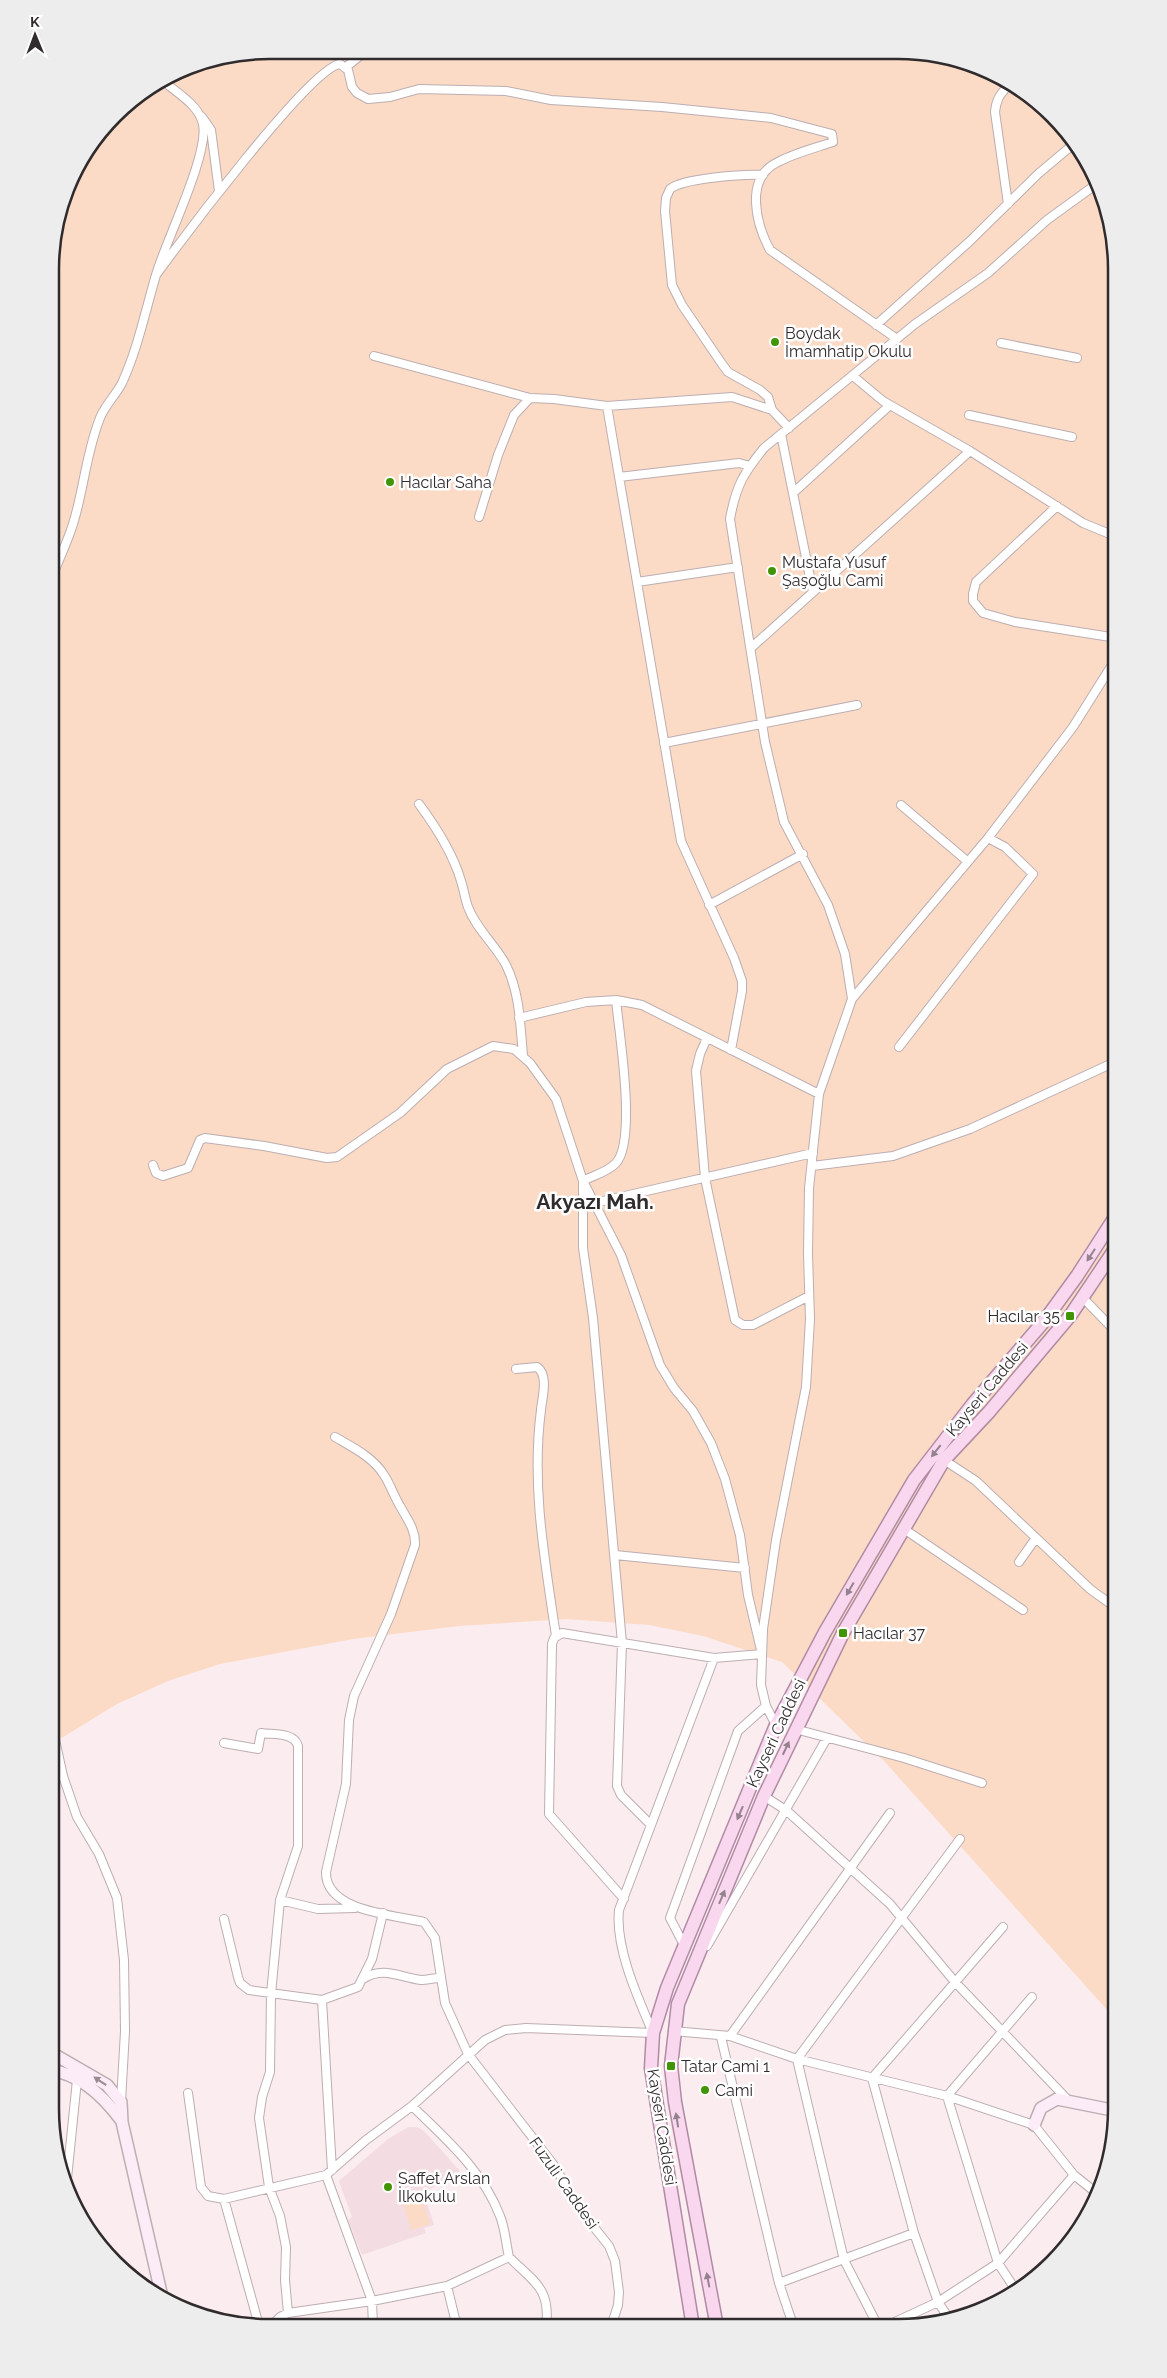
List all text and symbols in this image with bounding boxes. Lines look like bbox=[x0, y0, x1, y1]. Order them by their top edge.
north arrow bbox=[10, 10, 60, 60]
text: K bbox=[30, 14, 40, 30]
place label: Boydak İmamhatip Okulu bbox=[785, 324, 912, 361]
marker: Boydak İmamhatip Okulu bbox=[769, 336, 781, 348]
place label: Hacılar Saha bbox=[400, 473, 492, 492]
marker: Hacılar Saha bbox=[384, 476, 396, 488]
place label: Mustafa Yusuf Şaşoğlu Cami bbox=[782, 553, 887, 590]
marker: Mustafa Yusuf Şaşoğlu Cami bbox=[766, 565, 778, 577]
district label: Akyazı Mah. bbox=[536, 1189, 654, 1214]
one-way arrow bbox=[1086, 1248, 1095, 1262]
place label: Hacılar 35 bbox=[988, 1307, 1060, 1326]
marker: Hacılar 35 bbox=[1064, 1310, 1076, 1322]
street label: Kayseri Caddesi bbox=[942, 1338, 1032, 1440]
one-way arrow bbox=[931, 1445, 942, 1458]
one-way arrow bbox=[846, 1581, 854, 1596]
place label: Hacılar 37 bbox=[853, 1624, 926, 1643]
marker: Hacılar 37 bbox=[837, 1627, 849, 1639]
street label: Kayseri Caddesi bbox=[743, 1676, 809, 1790]
one-way arrow bbox=[783, 1741, 791, 1755]
one-way arrow bbox=[736, 1806, 744, 1820]
one-way arrow bbox=[718, 1889, 726, 1904]
place label: Tatar Cami 1 bbox=[681, 2057, 770, 2076]
marker: Tatar Cami 1 bbox=[665, 2060, 677, 2072]
street label: Kayseri Caddesi bbox=[643, 2067, 681, 2187]
one-way arrow bbox=[94, 2076, 107, 2086]
place label: Cami bbox=[715, 2081, 753, 2100]
marker: Cami bbox=[699, 2084, 711, 2096]
one-way arrow bbox=[673, 2112, 681, 2128]
street label: Fuzuli Caddesi bbox=[525, 2133, 603, 2233]
place label: Saffet Arslan İlkokulu bbox=[398, 2169, 490, 2206]
marker: Saffet Arslan İlkokulu bbox=[382, 2181, 394, 2193]
one-way arrow bbox=[704, 2271, 712, 2287]

